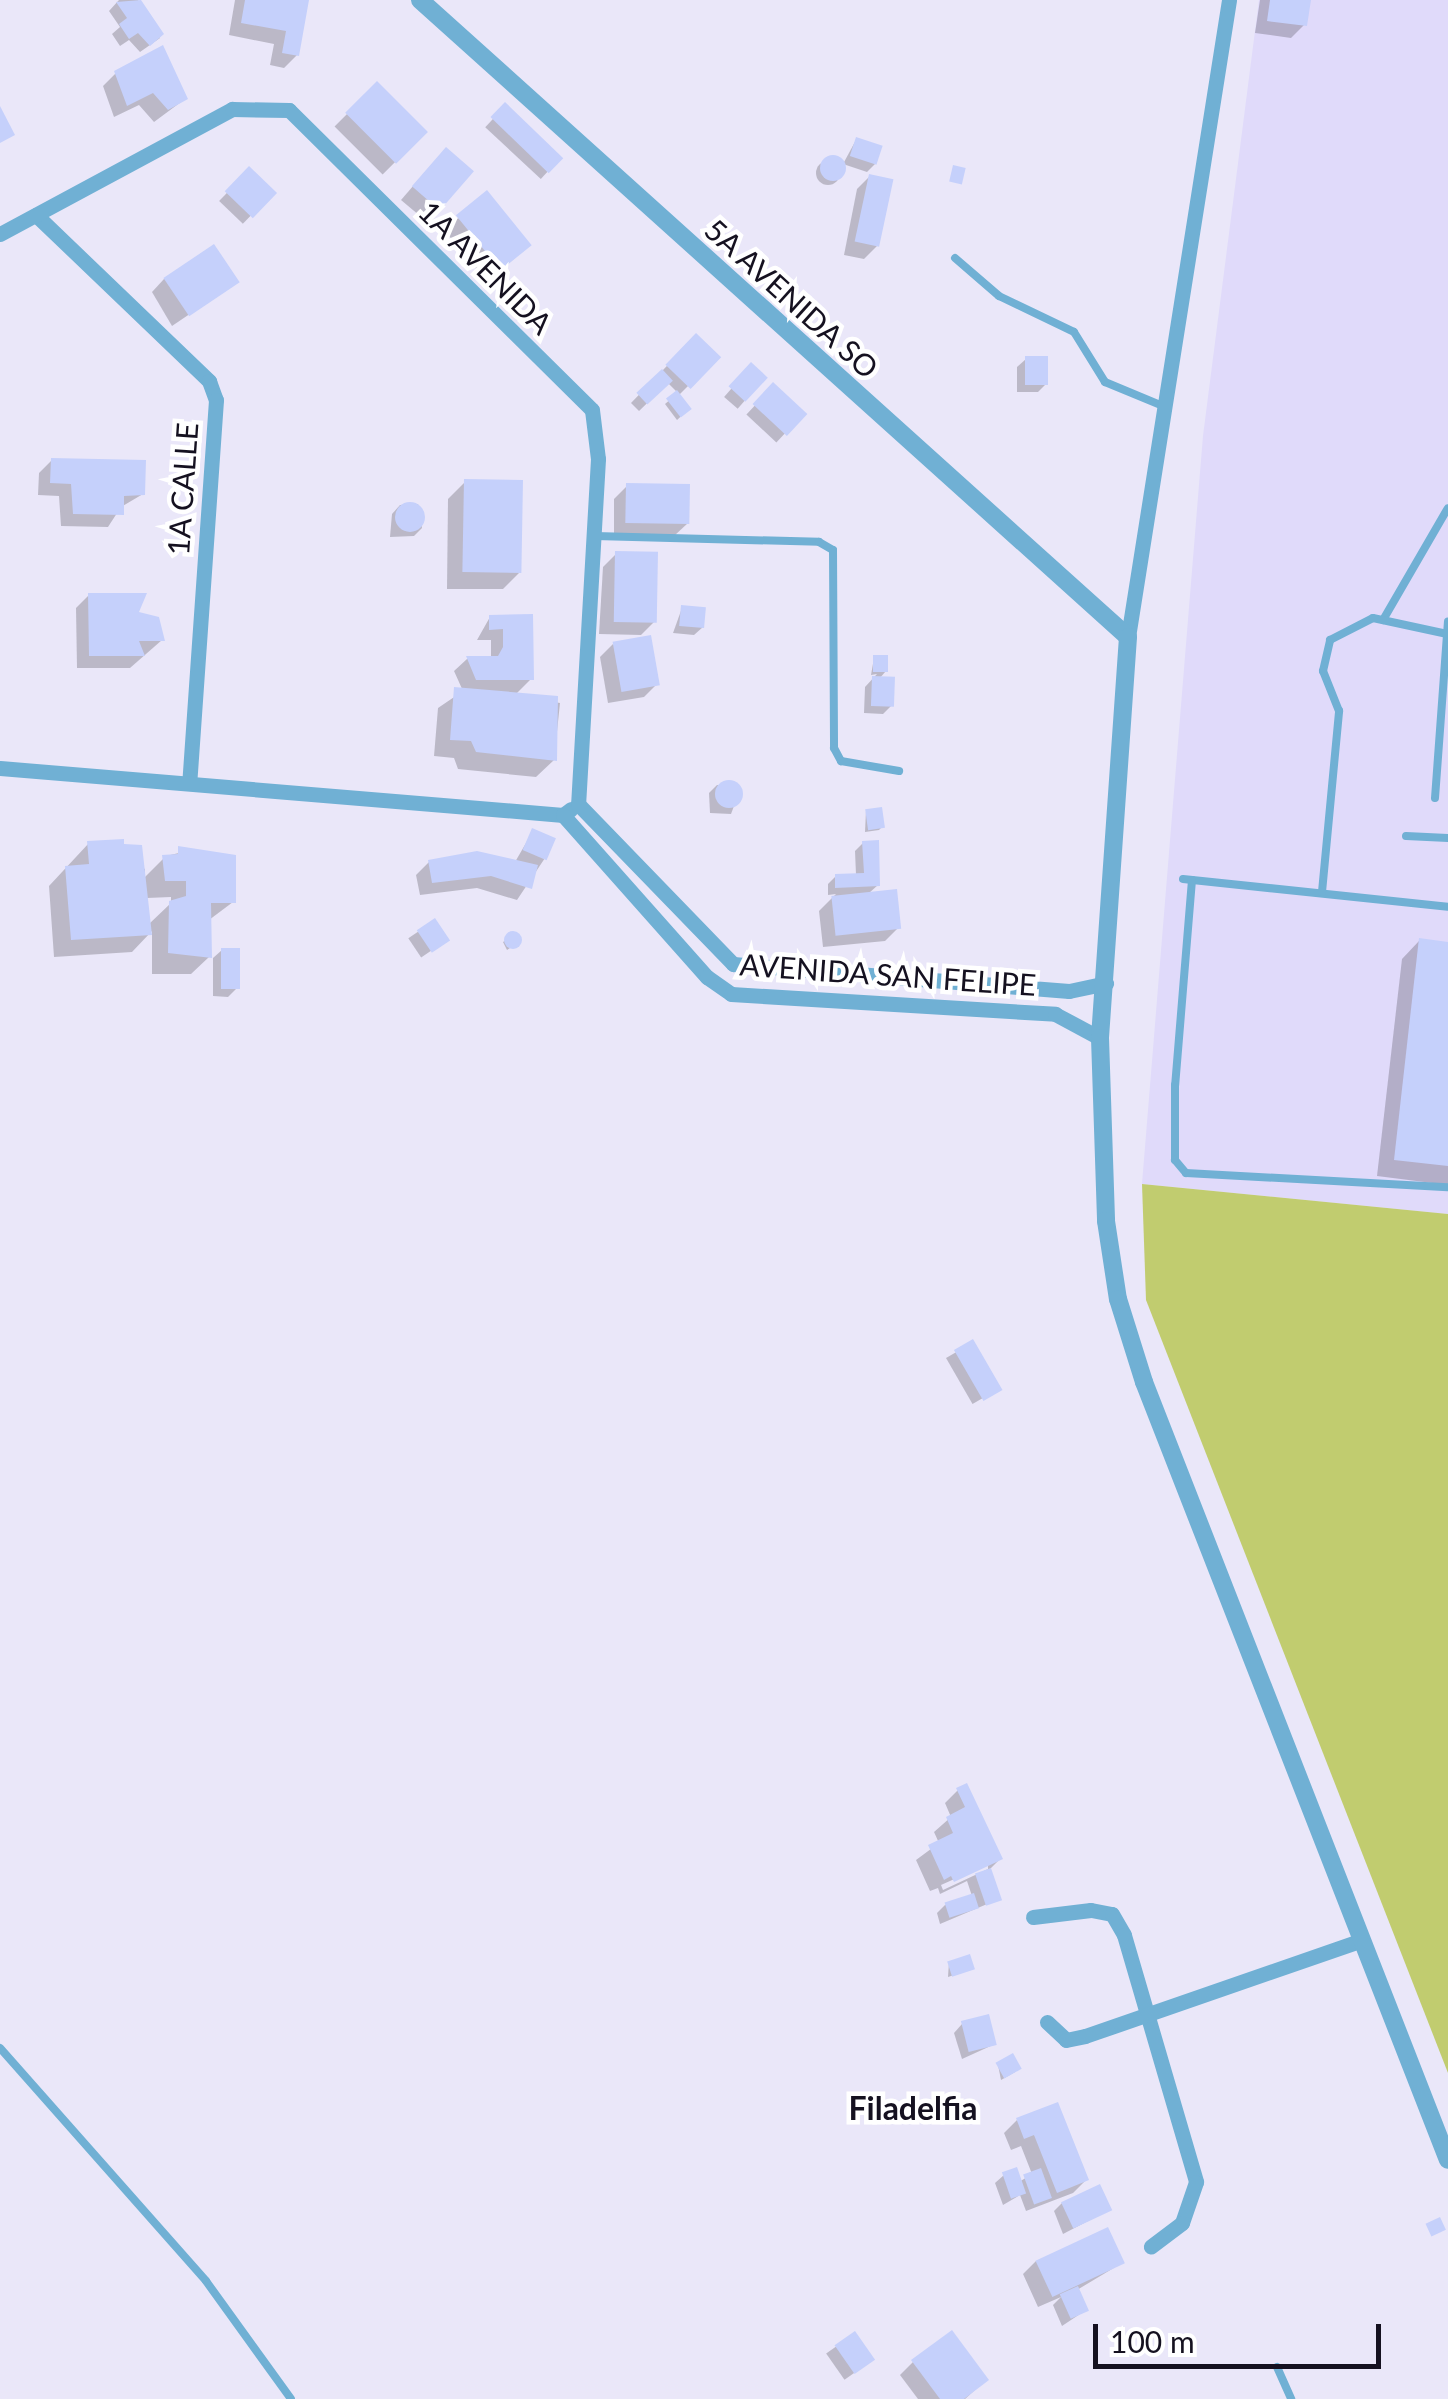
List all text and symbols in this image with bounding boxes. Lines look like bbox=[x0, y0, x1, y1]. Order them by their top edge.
street label: 1A AVENIDA bbox=[411, 192, 561, 342]
street label: 5A AVENIDA SO bbox=[697, 210, 887, 386]
street label: 1A CALLE bbox=[159, 421, 205, 557]
street label: AVENIDA SAN FELIPE bbox=[738, 946, 1038, 1002]
district label: Filadelfia bbox=[848, 2089, 978, 2127]
scale bar bbox=[1098, 2304, 1386, 2366]
text: 100 m bbox=[1110, 2323, 1195, 2359]

